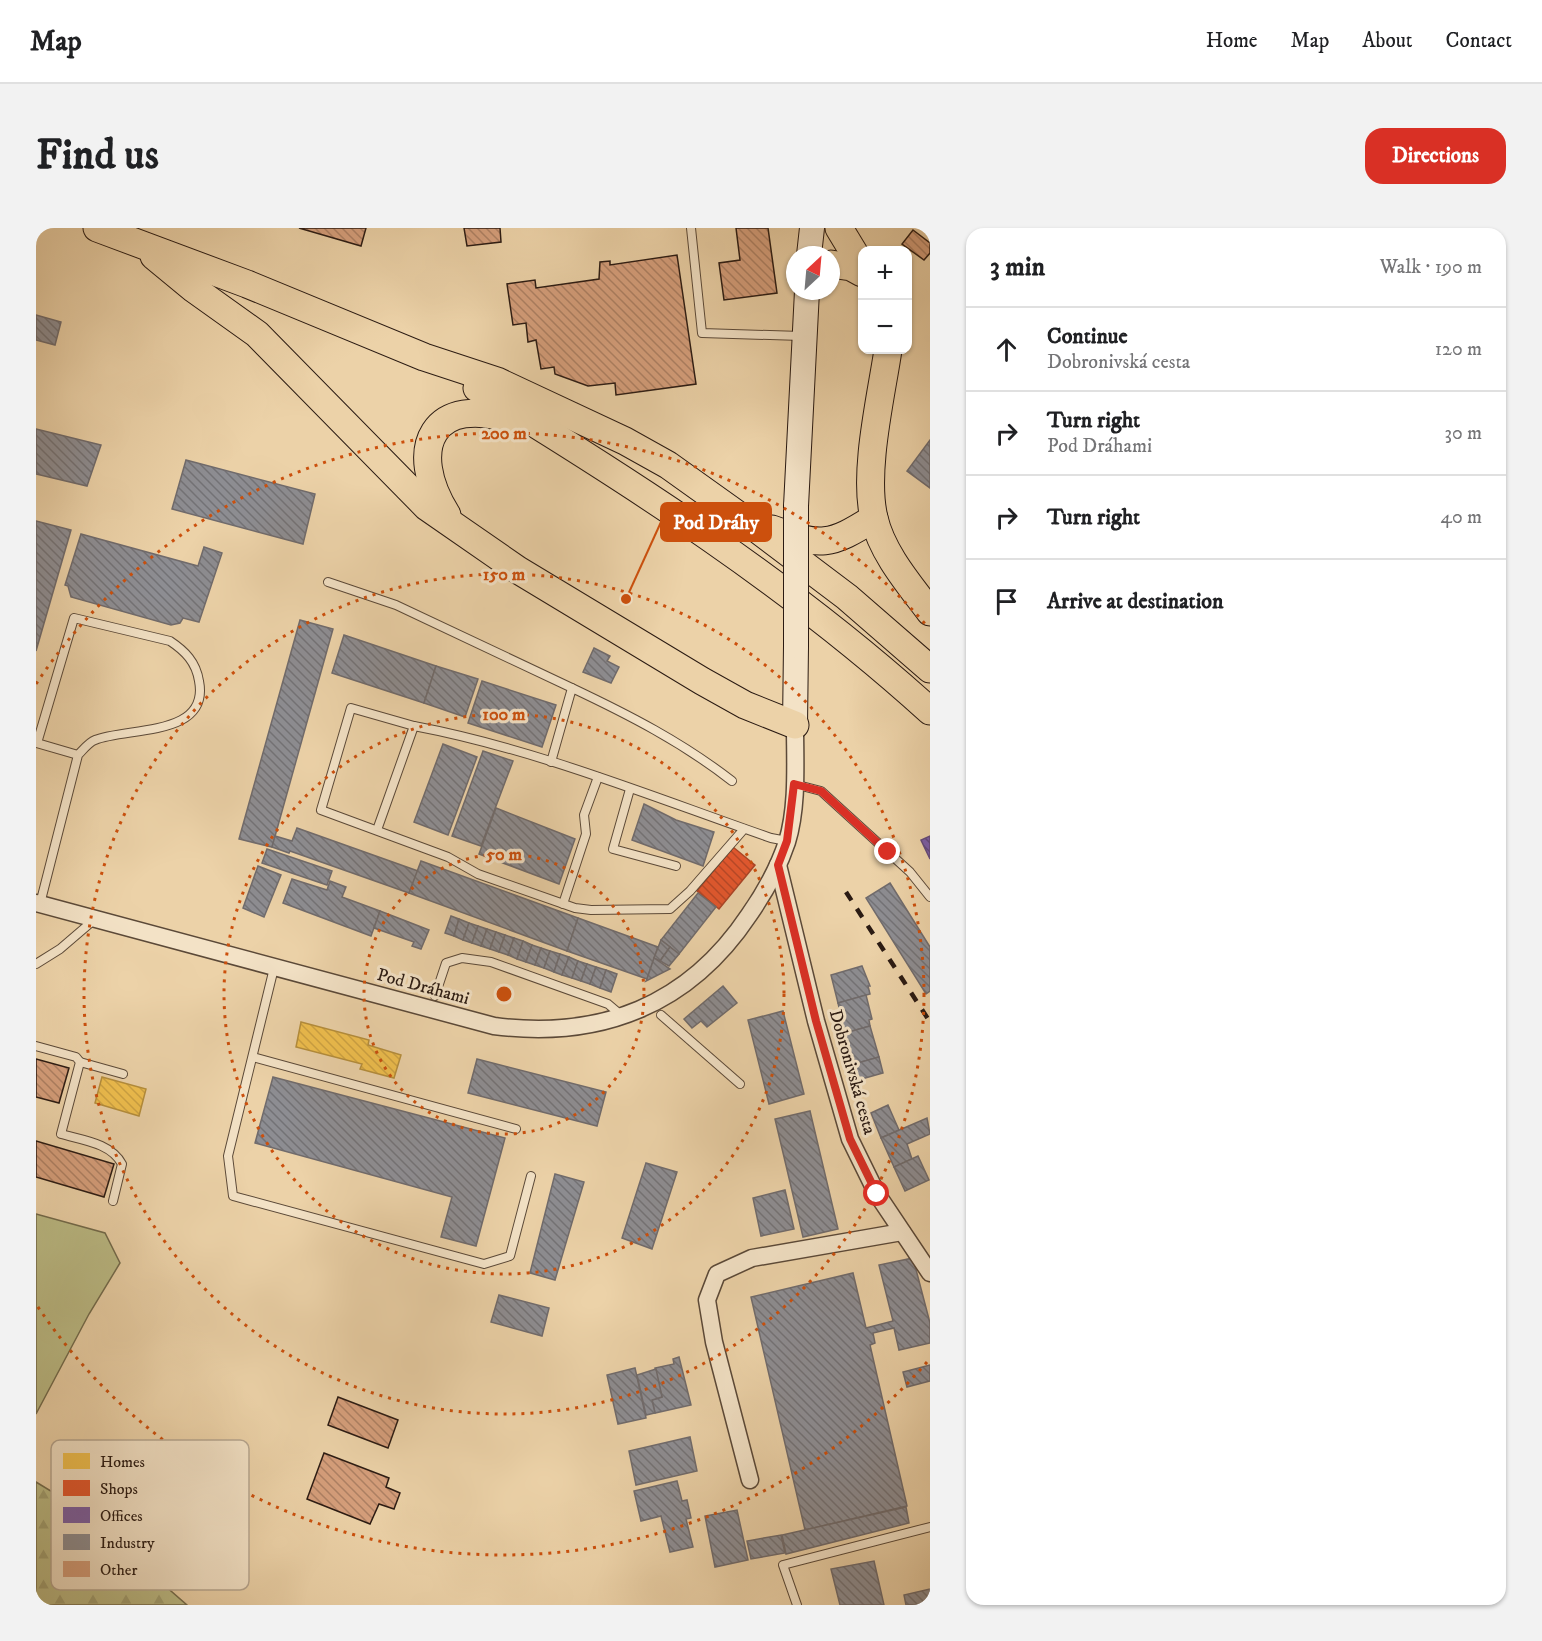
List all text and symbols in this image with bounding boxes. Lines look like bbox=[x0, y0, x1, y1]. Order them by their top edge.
text: Map bbox=[30, 24, 82, 59]
text: Home bbox=[1206, 28, 1258, 54]
text: Map bbox=[1291, 28, 1329, 54]
text: About bbox=[1362, 28, 1413, 54]
text: Contact bbox=[1446, 28, 1512, 54]
button: Directions bbox=[1365, 128, 1506, 184]
text: Find us bbox=[36, 130, 159, 182]
north arrow bbox=[786, 246, 840, 300]
map controls bbox=[858, 246, 912, 354]
button: + bbox=[858, 246, 912, 300]
text: 3 min bbox=[990, 251, 1045, 284]
text: Walk · 190 m bbox=[1380, 255, 1482, 280]
button: − bbox=[858, 300, 912, 354]
text: Continue bbox=[1047, 323, 1128, 350]
icon: ahead bbox=[990, 333, 1023, 366]
text: 120 m bbox=[1435, 337, 1482, 362]
text: Dobronivská cesta bbox=[1047, 350, 1190, 375]
text: Turn right bbox=[1047, 407, 1140, 434]
icon: right bbox=[990, 417, 1023, 450]
text: 30 m bbox=[1444, 421, 1482, 446]
text: 200 m bbox=[481, 423, 527, 445]
text: Pod Dráhami bbox=[1047, 434, 1152, 459]
icon: right bbox=[990, 501, 1023, 534]
callout: Pod Dráhy bbox=[661, 503, 771, 541]
text: Turn right bbox=[1047, 504, 1140, 531]
text: 40 m bbox=[1440, 505, 1482, 530]
text: Pod Dráhy bbox=[673, 511, 759, 536]
text: 150 m bbox=[483, 564, 526, 586]
icon: arrive bbox=[990, 585, 1023, 618]
text: Arrive at destination bbox=[1047, 588, 1224, 615]
text: 100 m bbox=[482, 704, 526, 726]
route end bbox=[874, 838, 900, 864]
text: 50 m bbox=[485, 844, 522, 866]
street label: Pod Dráhami bbox=[374, 964, 472, 1010]
centre of rings bbox=[494, 984, 514, 1004]
street label: Dobronivská cesta bbox=[824, 1007, 880, 1137]
route start bbox=[863, 1180, 889, 1206]
legend bbox=[51, 1440, 249, 1590]
text: Homes bbox=[100, 1452, 145, 1472]
text: Shops bbox=[100, 1479, 138, 1499]
text: Offices bbox=[100, 1506, 143, 1526]
text: Industry bbox=[100, 1533, 155, 1553]
text: Other bbox=[100, 1560, 137, 1580]

